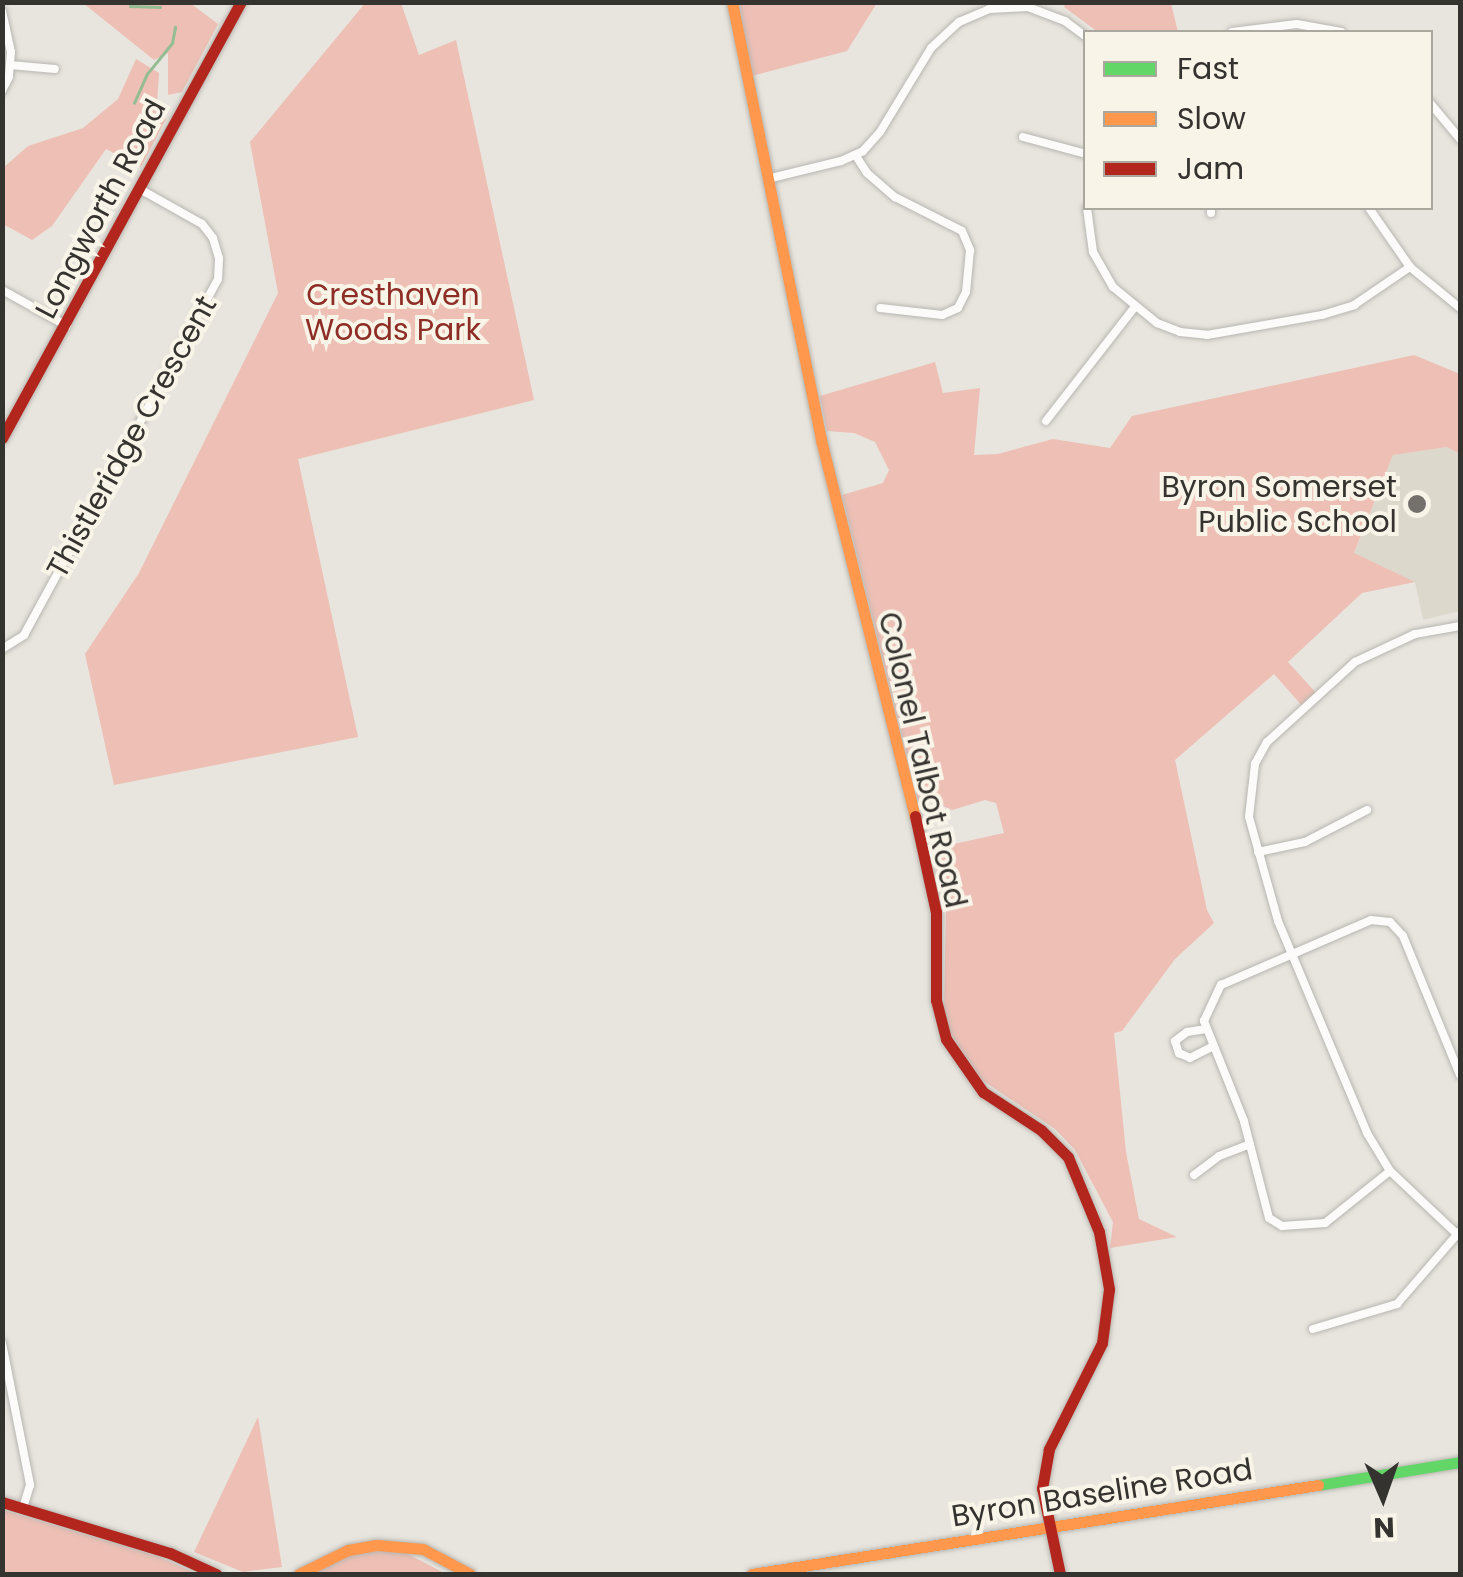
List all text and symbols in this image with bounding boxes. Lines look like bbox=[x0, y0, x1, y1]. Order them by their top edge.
legend bbox=[1083, 30, 1433, 210]
text: Fast bbox=[1177, 47, 1239, 90]
street label: Longworth Road bbox=[28, 93, 174, 325]
text: Slow bbox=[1177, 97, 1246, 140]
text: Jam bbox=[1177, 147, 1244, 190]
park label: Cresthaven Woods Park bbox=[305, 277, 481, 348]
street label: Thistleridge Crescent bbox=[39, 290, 225, 584]
place label: Byron Somerset Public School bbox=[1161, 469, 1397, 540]
marker: Byron Somerset Public School bbox=[1406, 493, 1428, 515]
street label: Colonel Talbot Road bbox=[870, 609, 974, 911]
north arrow bbox=[1333, 1447, 1433, 1547]
street label: Byron Baseline Road bbox=[949, 1451, 1255, 1535]
text: N bbox=[1373, 1508, 1395, 1547]

